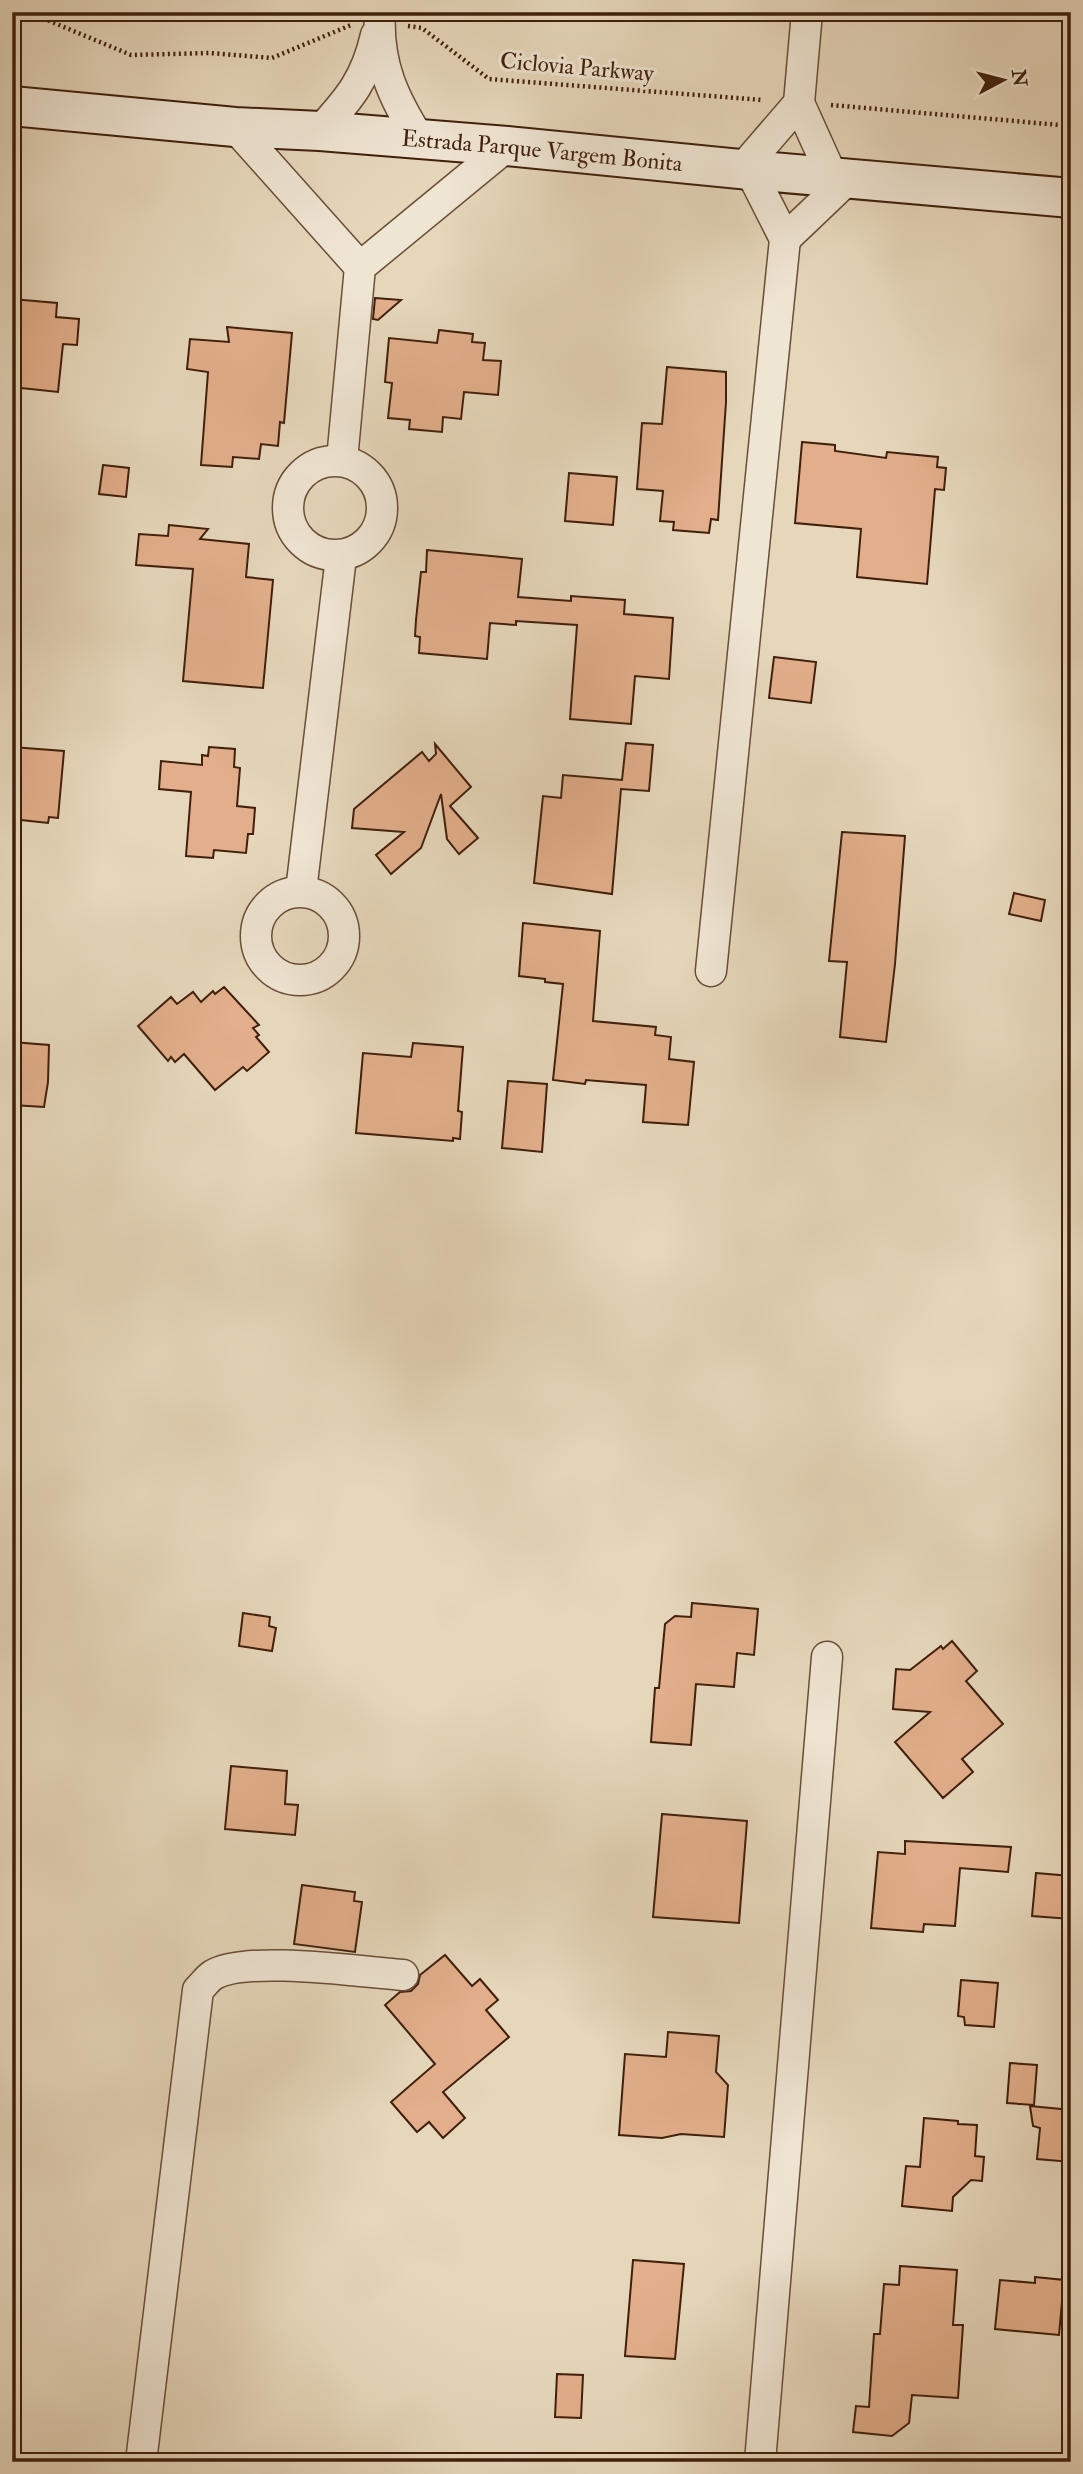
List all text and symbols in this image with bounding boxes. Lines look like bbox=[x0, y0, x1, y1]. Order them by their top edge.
street label: Ciclovia Parkway bbox=[499, 46, 656, 88]
north arrow bbox=[968, 46, 1038, 116]
text: N bbox=[1006, 67, 1032, 89]
street label: Estrada Parque Vargem Bonita bbox=[401, 123, 684, 178]

